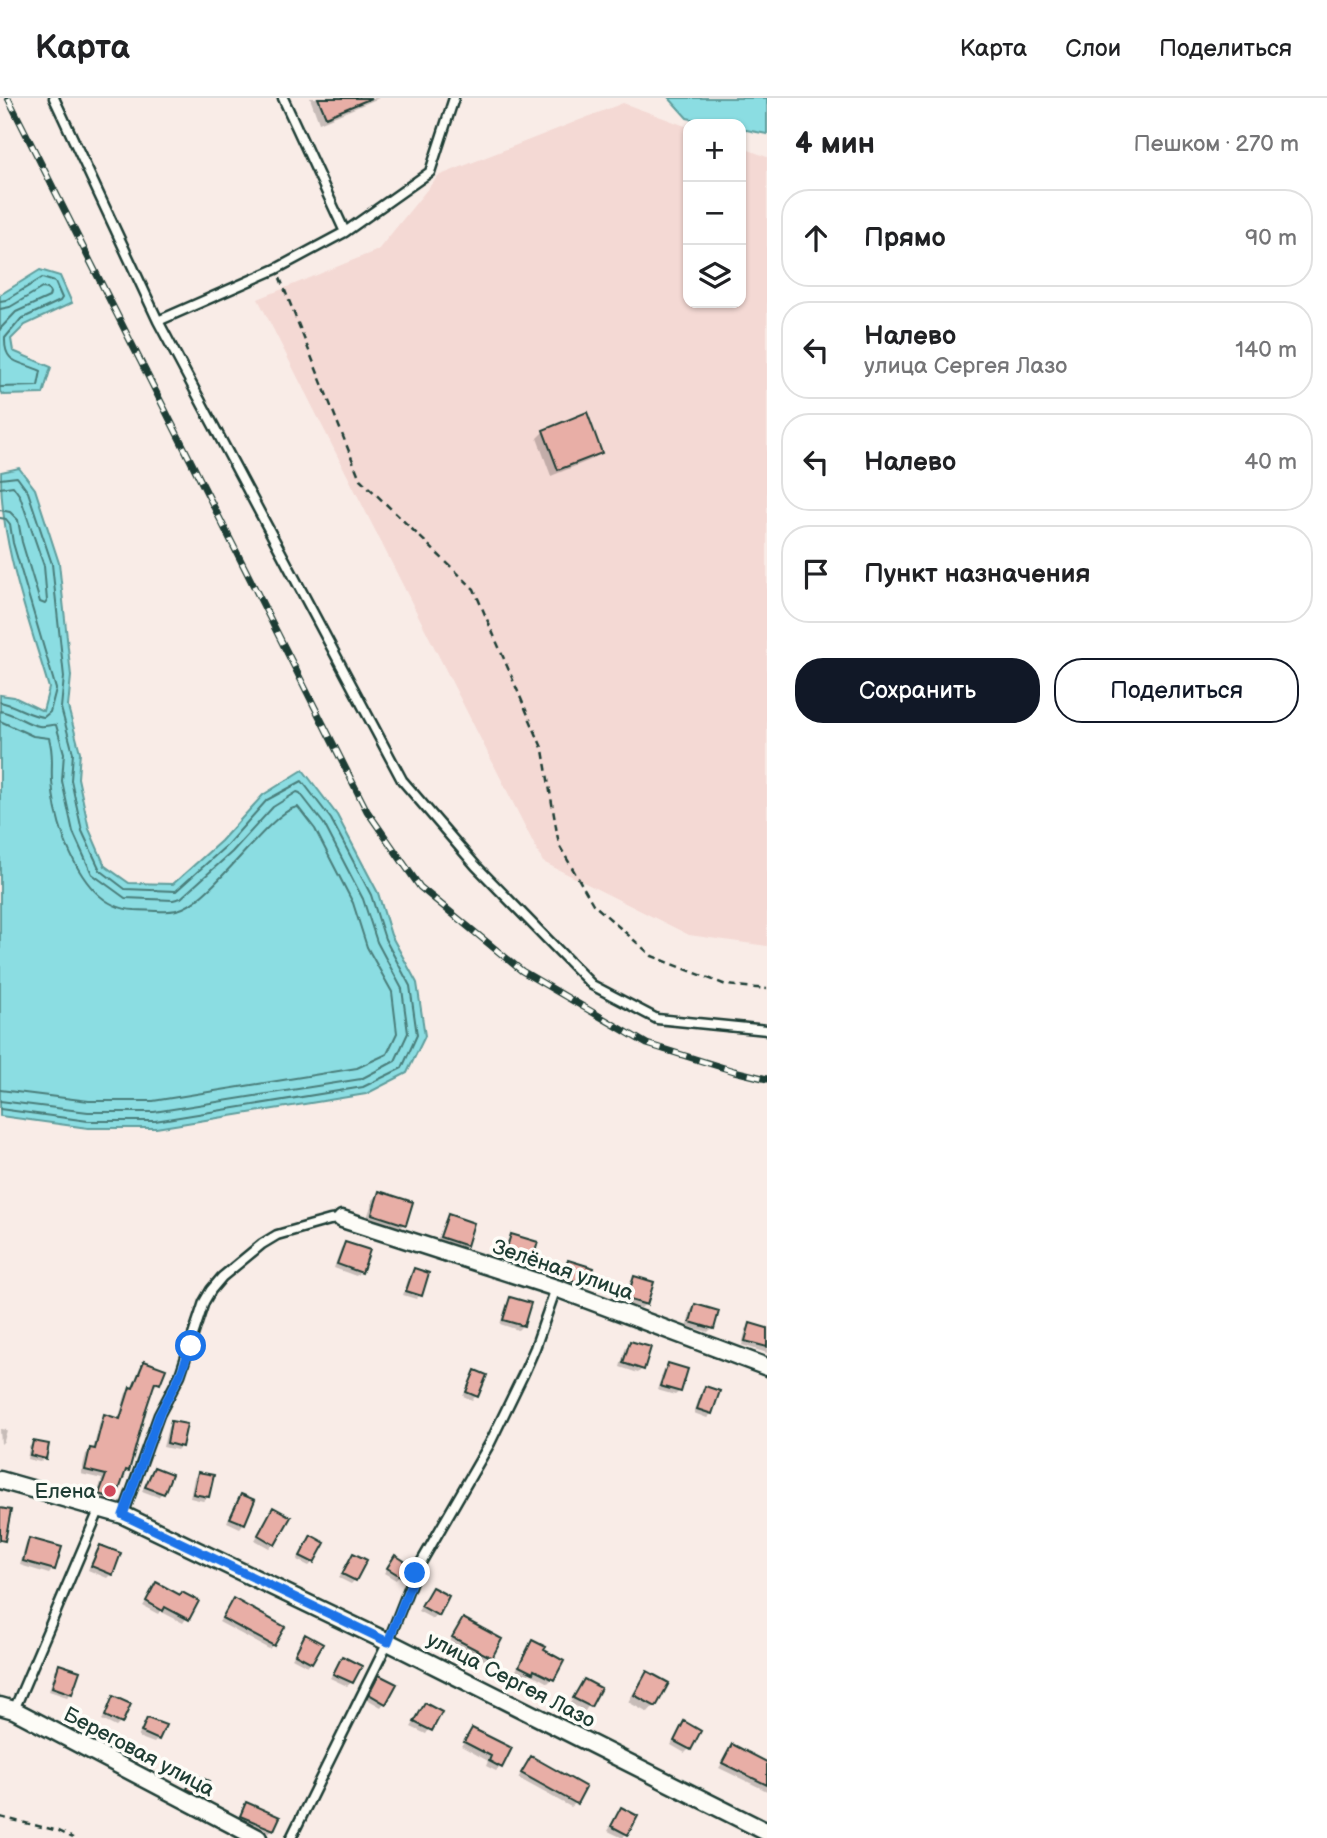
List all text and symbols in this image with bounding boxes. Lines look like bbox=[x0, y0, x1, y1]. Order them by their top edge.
text: Карта bbox=[35, 28, 130, 68]
text: Карта bbox=[960, 34, 1027, 63]
text: Слои bbox=[1065, 34, 1121, 63]
text: Поделиться bbox=[1159, 34, 1292, 63]
map controls bbox=[683, 119, 746, 308]
button: + bbox=[683, 119, 746, 182]
text: 4 мин bbox=[795, 126, 875, 162]
text: Пешком · 270 m bbox=[1134, 130, 1299, 158]
button: − bbox=[683, 182, 746, 245]
icon: ahead bbox=[797, 219, 835, 257]
text: Прямо bbox=[864, 223, 946, 254]
text: 90 m bbox=[1245, 224, 1297, 252]
button: layers bbox=[683, 245, 746, 308]
text: Налево bbox=[864, 321, 956, 352]
icon: left bbox=[797, 331, 835, 369]
text: 140 m bbox=[1235, 336, 1297, 364]
text: улица Сергея Лазо bbox=[864, 352, 1067, 380]
icon: left bbox=[797, 443, 835, 481]
text: Налево bbox=[864, 447, 956, 478]
text: 40 m bbox=[1244, 448, 1297, 476]
icon: arrive bbox=[797, 555, 835, 593]
text: Пункт назначения bbox=[864, 559, 1090, 590]
button: Сохранить bbox=[795, 658, 1040, 723]
button: Поделиться bbox=[1054, 658, 1299, 723]
street label: Зелёная улица bbox=[489, 1234, 637, 1306]
route start bbox=[175, 1330, 206, 1361]
place label: Елена bbox=[34, 1479, 97, 1504]
marker: Елена bbox=[102, 1483, 118, 1499]
route end bbox=[399, 1557, 430, 1588]
street label: улица Сергея Лазо bbox=[423, 1627, 599, 1733]
street label: Береговая улица bbox=[59, 1702, 219, 1803]

